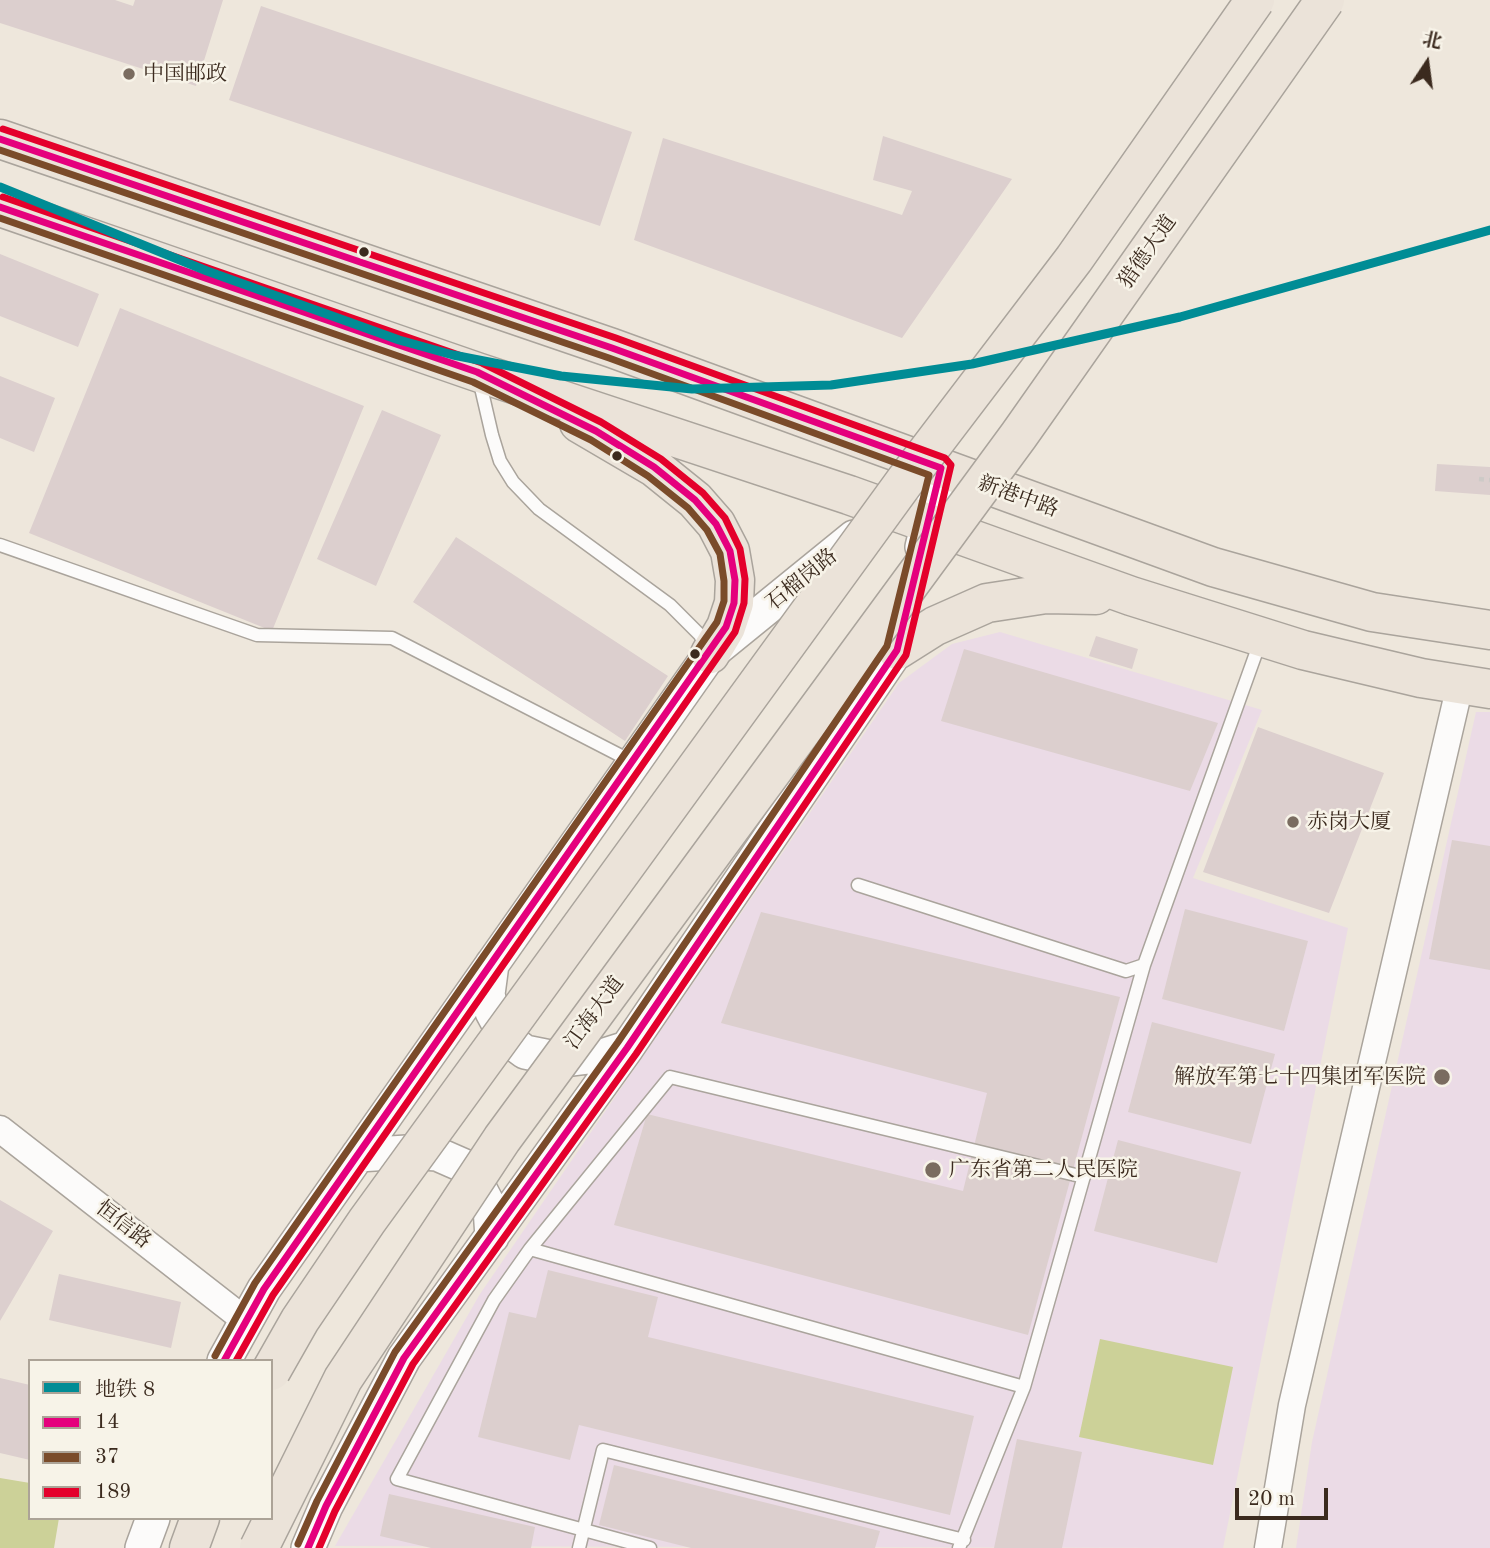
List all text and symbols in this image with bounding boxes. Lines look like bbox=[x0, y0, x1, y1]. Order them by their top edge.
north arrow bbox=[1392, 28, 1462, 98]
text: 北 bbox=[1420, 31, 1443, 53]
place label: 中国邮政 bbox=[143, 61, 227, 87]
marker: 中国邮政 bbox=[121, 66, 137, 82]
street label: 猎德大道 bbox=[1114, 210, 1182, 294]
unlabelled marker bbox=[357, 245, 371, 259]
unlabelled marker bbox=[610, 449, 624, 463]
street label: 新港中路 bbox=[974, 471, 1062, 523]
street label: 石榴岗路 bbox=[761, 544, 843, 616]
unlabelled marker bbox=[688, 647, 702, 661]
place label: 赤岗大厦 bbox=[1307, 809, 1391, 835]
marker: 赤岗大厦 bbox=[1285, 814, 1301, 830]
street label: 江海大道 bbox=[560, 972, 630, 1054]
place label: 解放军第七十四集团军医院 bbox=[1174, 1064, 1426, 1090]
marker: 解放军第七十四集团军医院 bbox=[1432, 1067, 1452, 1087]
place label: 广东省第二人民医院 bbox=[949, 1157, 1138, 1183]
marker: 广东省第二人民医院 bbox=[923, 1160, 943, 1180]
street label: 恒信路 bbox=[90, 1196, 156, 1254]
legend bbox=[28, 1359, 273, 1520]
text: 地铁 8 bbox=[95, 1380, 155, 1401]
text: 14 bbox=[95, 1412, 119, 1433]
text: 37 bbox=[95, 1447, 119, 1468]
scale bar bbox=[1238, 1474, 1331, 1518]
text: 189 bbox=[95, 1482, 132, 1503]
text: 20 m bbox=[1248, 1489, 1295, 1510]

